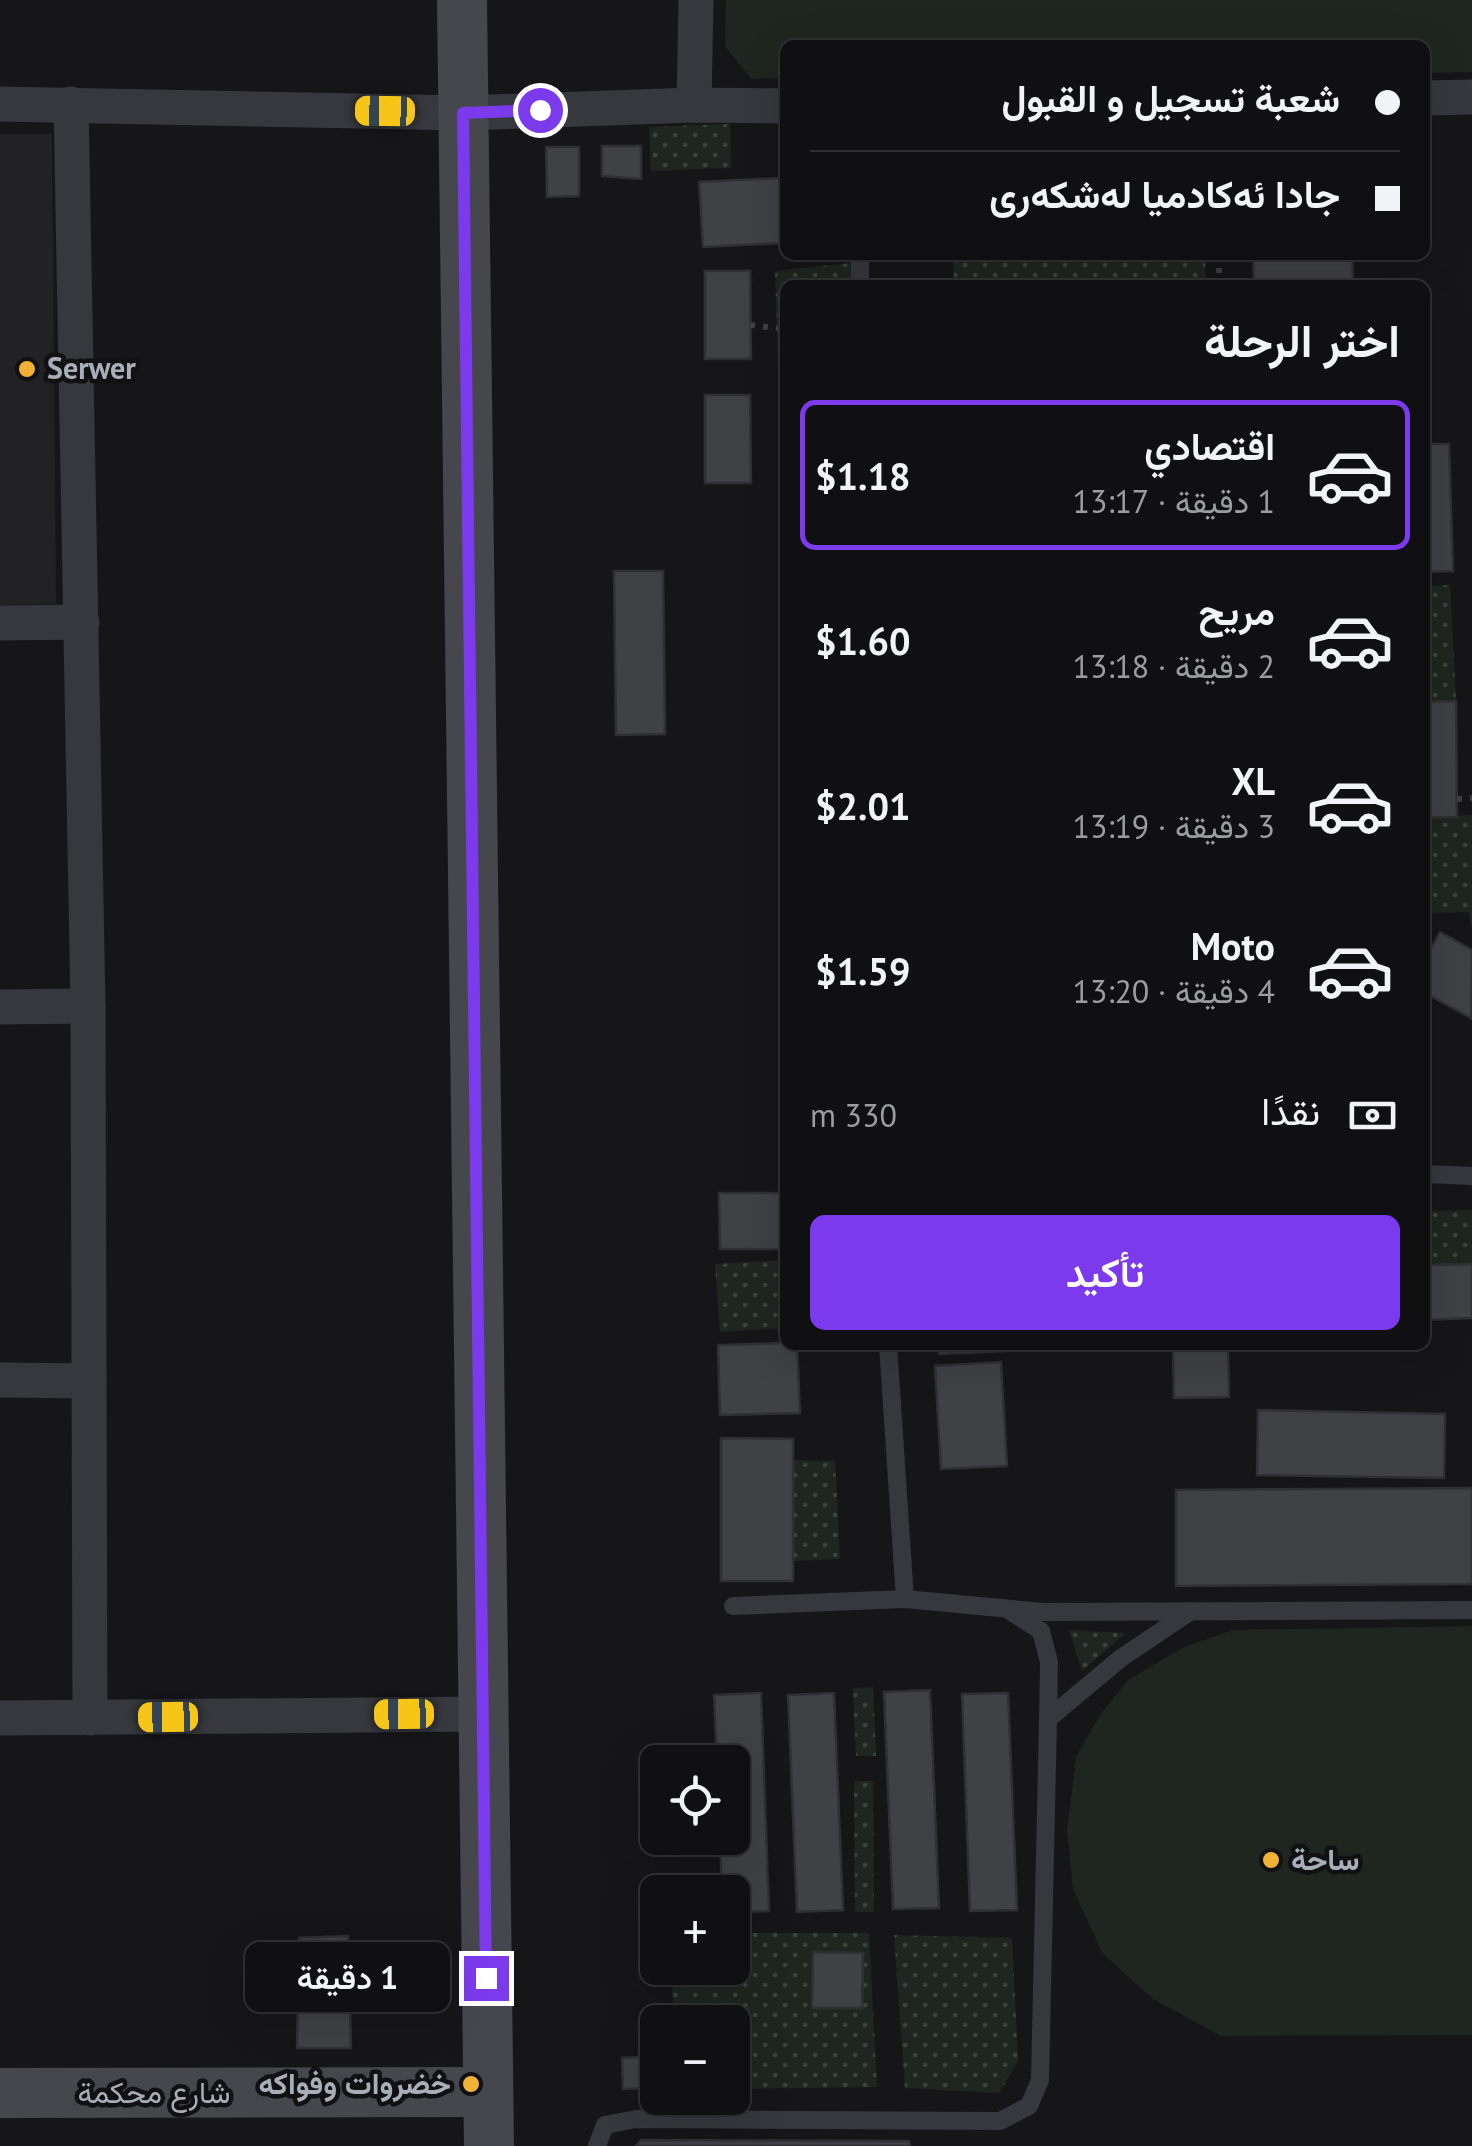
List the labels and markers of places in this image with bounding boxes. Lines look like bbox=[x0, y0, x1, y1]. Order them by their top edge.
place label: Serwer bbox=[47, 348, 136, 387]
marker: Serwer bbox=[16, 358, 38, 380]
place label: ساحة bbox=[1291, 1839, 1360, 1878]
marker: ساحة bbox=[1260, 1849, 1282, 1871]
place label: خضروات وفواكه bbox=[258, 2063, 451, 2102]
marker: خضروات وفواكه bbox=[460, 2073, 482, 2095]

